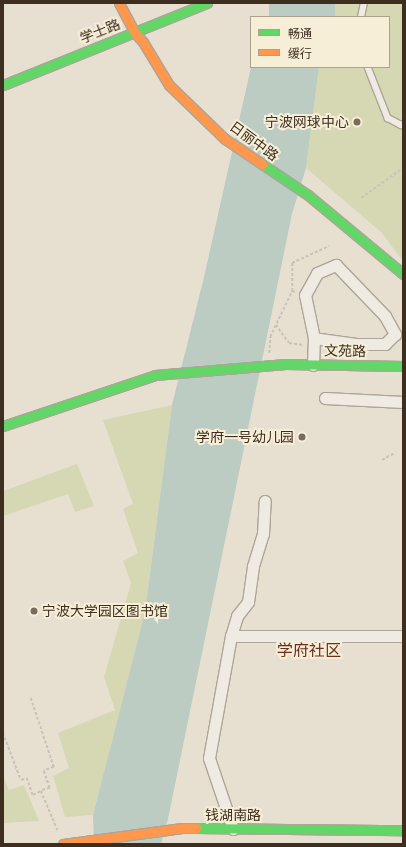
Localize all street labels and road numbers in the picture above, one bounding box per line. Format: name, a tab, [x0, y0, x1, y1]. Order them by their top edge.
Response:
street label: 学士路	[77, 15, 123, 47]
street label: 日丽中路	[226, 118, 282, 164]
street label: 文苑路	[324, 342, 366, 360]
street label: 钱湖南路	[205, 807, 261, 823]

